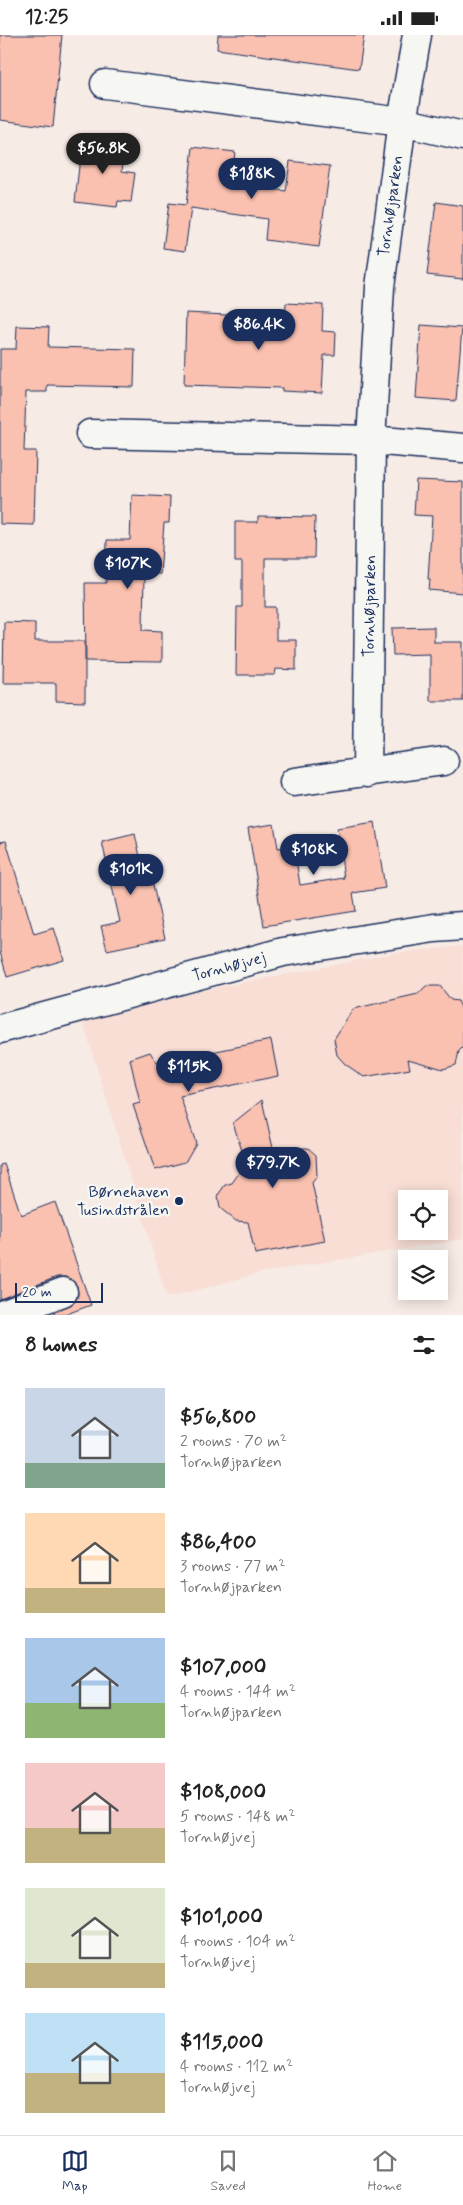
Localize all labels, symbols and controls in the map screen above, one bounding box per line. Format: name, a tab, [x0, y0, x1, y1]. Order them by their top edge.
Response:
text: 12:25	[25, 5, 68, 30]
pin: $56.8K	[62, 133, 144, 175]
text: $56.8K	[77, 138, 129, 159]
street label: Tornhøjparken	[373, 154, 409, 258]
pin: $188K	[217, 157, 287, 200]
text: $188K	[229, 163, 275, 184]
pin: $86.4K	[218, 309, 300, 351]
text: $86.4K	[233, 314, 285, 335]
pin: $107K	[93, 547, 163, 590]
text: $107K	[105, 553, 151, 574]
street label: Tornhøjparken	[359, 555, 381, 657]
pin: $108K	[279, 833, 349, 876]
text: $108K	[291, 839, 337, 860]
pin: $101K	[96, 853, 166, 896]
text: $101K	[109, 859, 153, 880]
street label: Tornhøjvej	[190, 947, 268, 987]
pin: $115K	[154, 1051, 224, 1093]
text: $115K	[167, 1056, 211, 1077]
pin: $79.7K	[232, 1147, 314, 1189]
text: $79.7K	[247, 1152, 300, 1173]
place label: Børnehaven Tusindstrålen	[77, 1182, 169, 1221]
map controls	[398, 1190, 448, 1300]
button: locate	[398, 1190, 448, 1240]
marker: Børnehaven Tusindstrålen	[173, 1195, 185, 1207]
button: layers	[398, 1250, 448, 1300]
scale bar	[15, 1280, 102, 1303]
text: 20 m	[22, 1283, 52, 1301]
text: 8 homes	[25, 1331, 97, 1359]
icon: filters	[410, 1331, 438, 1359]
text: $56,800	[180, 1403, 256, 1431]
icon: home	[65, 1408, 125, 1468]
text: 2 rooms · 70 m²	[180, 1431, 287, 1452]
text: Tornhøjparken	[180, 1452, 282, 1473]
text: $86,400	[180, 1528, 256, 1556]
icon: home	[65, 1533, 125, 1593]
text: 3 rooms · 77 m²	[180, 1556, 285, 1577]
text: Tornhøjparken	[180, 1577, 282, 1598]
text: $107,000	[180, 1653, 266, 1681]
icon: home	[65, 1658, 125, 1718]
text: 4 rooms · 144 m²	[180, 1681, 296, 1702]
text: Tornhøjparken	[180, 1702, 282, 1723]
text: $108,000	[180, 1778, 266, 1806]
icon: home	[65, 1783, 125, 1843]
text: 5 rooms · 148 m²	[180, 1806, 295, 1827]
text: Tornhøjvej	[180, 1827, 255, 1848]
text: $101,000	[180, 1903, 263, 1931]
icon: home	[65, 1908, 125, 1968]
text: 4 rooms · 104 m²	[180, 1931, 295, 1952]
text: Tornhøjvej	[180, 1952, 255, 1973]
text: $115,000	[180, 2028, 263, 2056]
icon: home	[65, 2033, 125, 2093]
text: 4 rooms · 112 m²	[180, 2056, 293, 2077]
text: Tornhøjvej	[180, 2077, 255, 2098]
tab: Map	[61, 2147, 89, 2195]
tab: Saved	[210, 2147, 246, 2195]
tab: Home	[367, 2147, 402, 2195]

